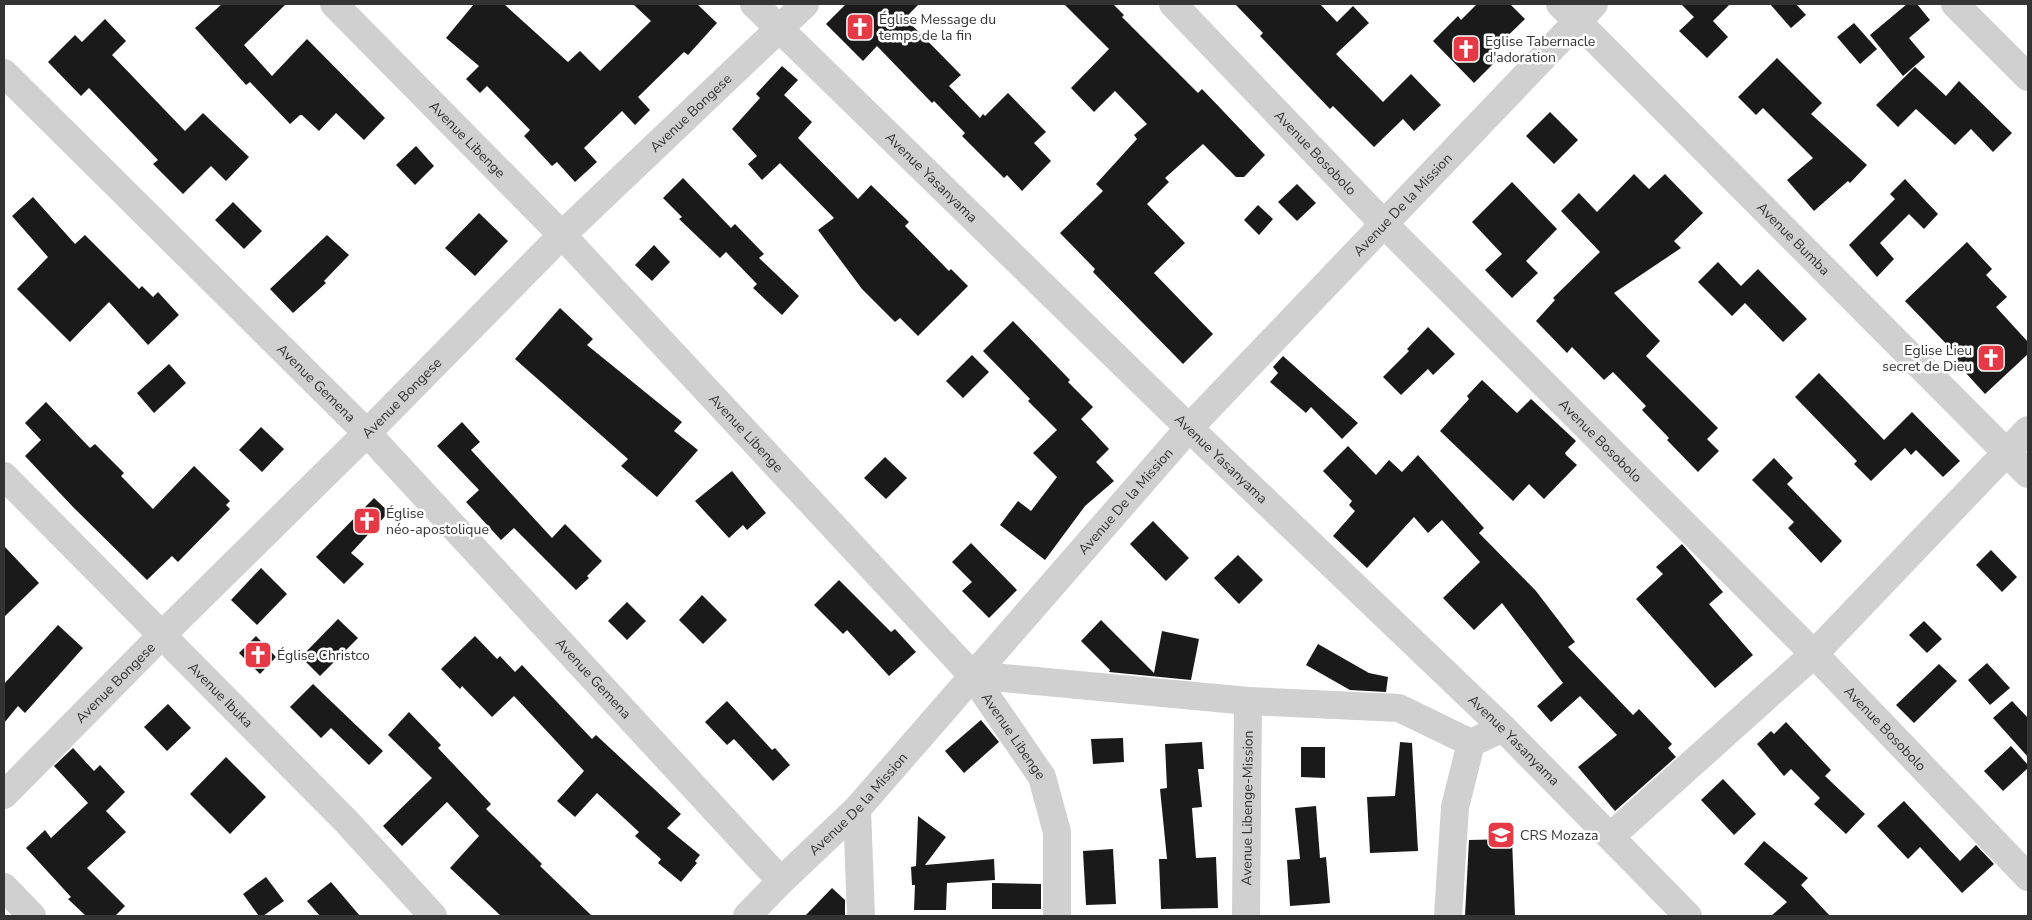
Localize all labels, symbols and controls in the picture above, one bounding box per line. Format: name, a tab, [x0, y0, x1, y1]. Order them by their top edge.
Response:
place label: Église Message du temps de la fin	[879, 10, 996, 45]
church icon: Église Message du temps de la fin	[845, 12, 875, 42]
place label: Eglise Tabernacle d'adoration	[1485, 32, 1595, 67]
church icon: Eglise Tabernacle d'adoration	[1451, 34, 1481, 64]
street label: Avenue Bongese	[646, 69, 736, 156]
street label: Avenue Libenge	[425, 96, 510, 182]
street label: Avenue Bosobolo	[1270, 106, 1361, 199]
street label: Avenue Yasanyama	[881, 128, 982, 226]
street label: Avenue De la Mission	[1349, 149, 1456, 260]
street label: Avenue Bumba	[1753, 198, 1834, 279]
street label: Avenue Gemena	[273, 340, 360, 426]
place label: Eglise Lieu secret de Dieu	[1882, 341, 1972, 376]
church icon: Eglise Lieu secret de Dieu	[1976, 343, 2006, 373]
street label: Avenue Bongese	[358, 353, 446, 442]
street label: Avenue Libenge	[705, 389, 788, 476]
street label: Avenue Bosobolo	[1555, 395, 1647, 487]
street label: Avenue Yasanyama	[1171, 410, 1272, 508]
street label: Avenue De la Mission	[1074, 444, 1177, 558]
place label: Église néo-apostolique	[386, 504, 489, 539]
church icon: Église néo-apostolique	[352, 506, 382, 536]
street label: Avenue Gemena	[551, 634, 636, 723]
street label: Avenue Bongese	[71, 638, 159, 727]
church icon: Église Christco	[243, 640, 273, 670]
place label: Église Christco	[277, 646, 370, 665]
street label: Avenue Ibuka	[184, 658, 258, 732]
street label: Avenue Bosobolo	[1840, 682, 1931, 775]
street label: Avenue Libenge	[977, 689, 1050, 783]
street label: Avenue Yasanyama	[1464, 690, 1564, 790]
street label: Avenue Libenge-Mission	[1237, 730, 1257, 886]
street label: Avenue De la Mission	[805, 748, 912, 859]
school or university icon: CRS Mozaza	[1486, 820, 1516, 850]
place label: CRS Mozaza	[1520, 826, 1598, 845]

